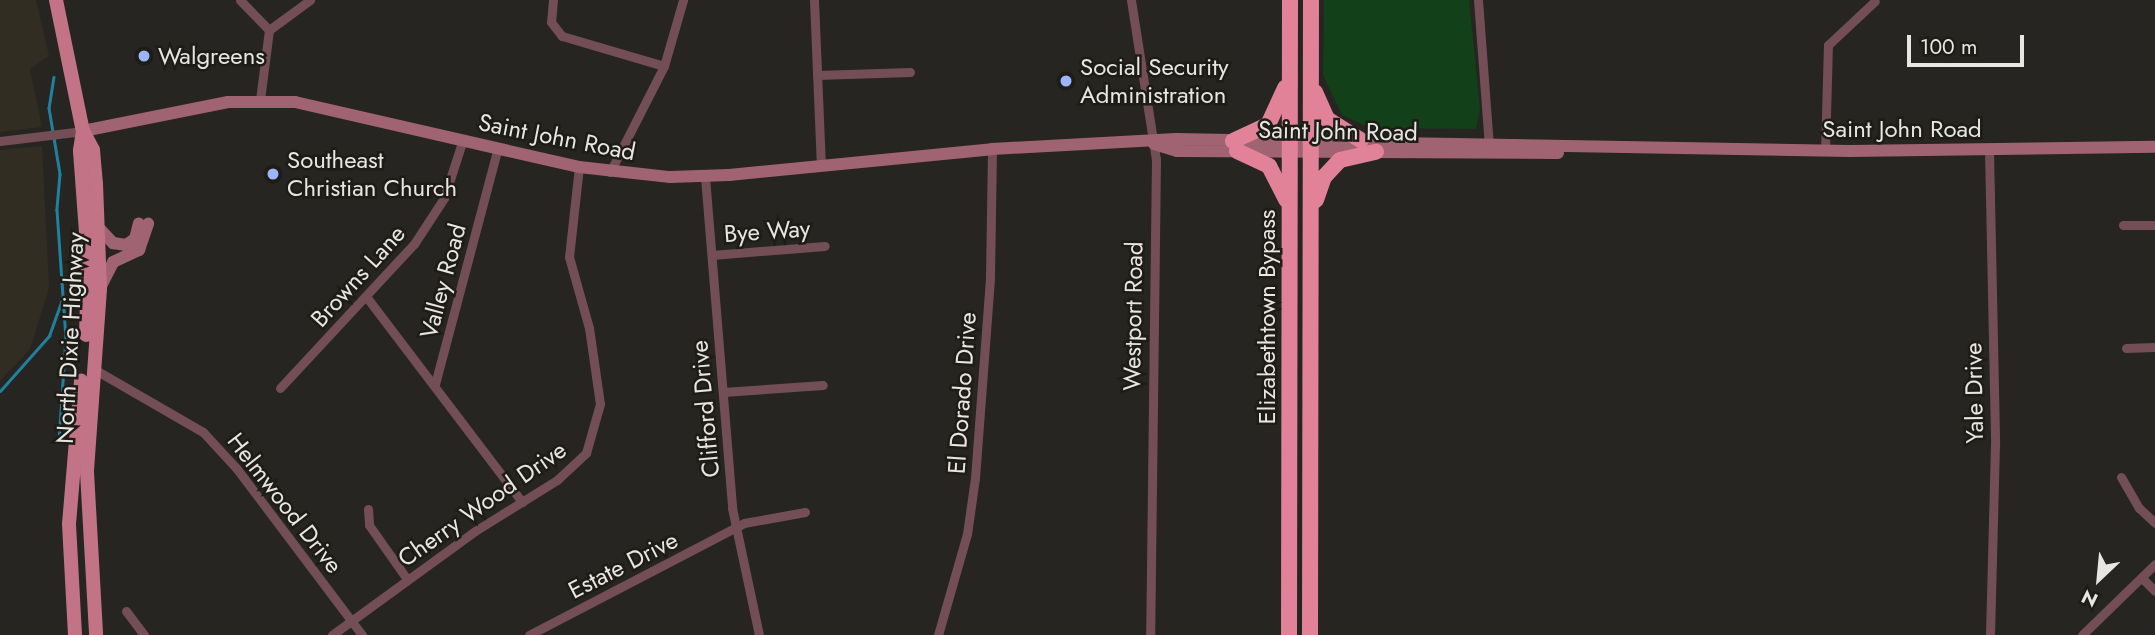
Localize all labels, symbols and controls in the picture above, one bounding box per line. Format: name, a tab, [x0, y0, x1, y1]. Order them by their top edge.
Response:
scale bar	[1910, 21, 2027, 65]
text: 100 m	[1920, 32, 1977, 62]
place label: Walgreens	[158, 42, 265, 70]
marker: Walgreens	[136, 48, 152, 64]
place label: Social Security Administration	[1080, 53, 1229, 109]
marker: Social Security Administration	[1058, 73, 1074, 89]
street label: Saint John Road	[476, 108, 638, 166]
street label: Saint John Road	[1258, 115, 1418, 147]
street label: Saint John Road	[1822, 115, 1982, 143]
place label: Southeast Christian Church	[287, 146, 457, 202]
marker: Southeast Christian Church	[265, 166, 281, 182]
street label: Elizabethtown Bypass	[1253, 209, 1281, 425]
street label: Bye Way	[723, 214, 811, 248]
street label: Browns Lane	[305, 219, 411, 333]
street label: Valley Road	[414, 220, 472, 342]
street label: North Dixie Highway	[50, 231, 90, 445]
street label: Westport Road	[1117, 241, 1149, 391]
street label: El Dorado Drive	[942, 311, 982, 475]
street label: Clifford Drive	[685, 339, 725, 479]
street label: Yale Drive	[1959, 342, 1989, 444]
street label: Helmwood Drive	[221, 427, 349, 579]
street label: Cherry Wood Drive	[392, 435, 572, 573]
street label: Estate Drive	[564, 525, 682, 605]
north arrow	[2064, 544, 2134, 614]
text: N	[2077, 583, 2102, 614]

